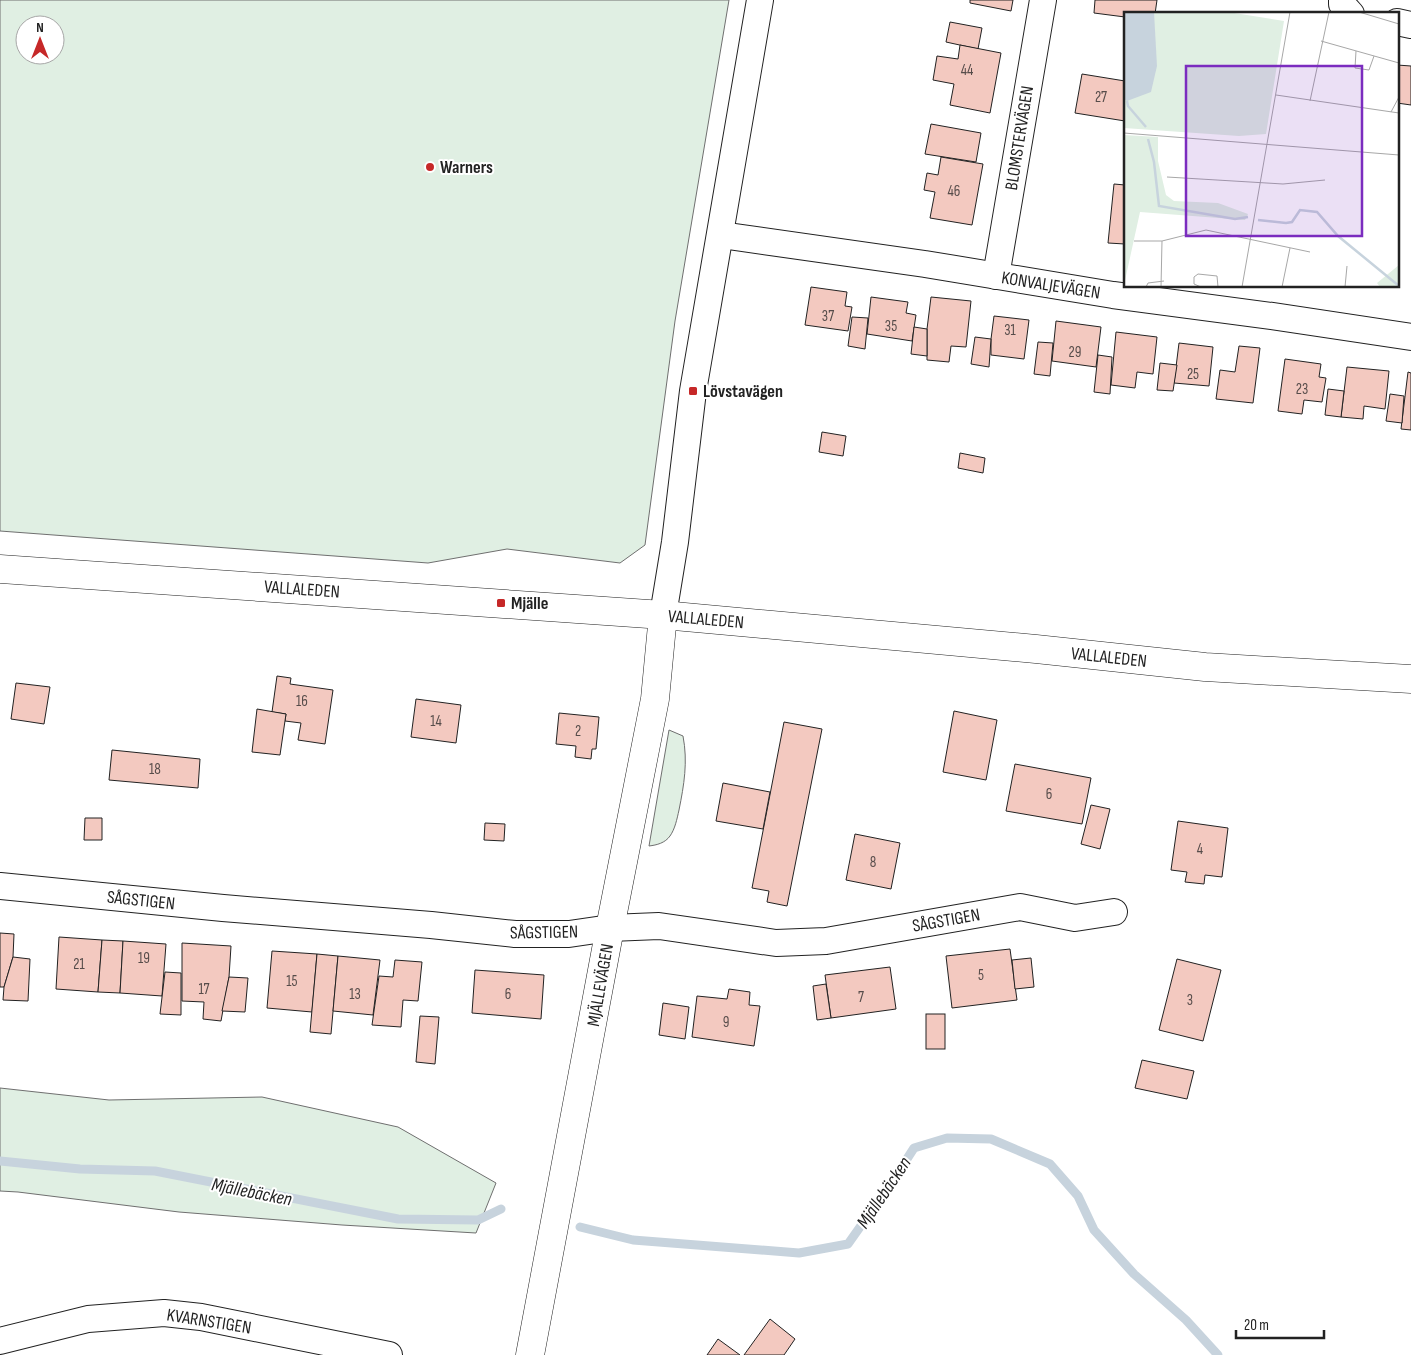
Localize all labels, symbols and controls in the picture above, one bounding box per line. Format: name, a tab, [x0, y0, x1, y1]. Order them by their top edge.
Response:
inset map	[1124, 12, 1398, 288]
north arrow	[15, 15, 65, 65]
text: N	[36, 19, 44, 36]
house number: 44	[961, 61, 973, 80]
street label: BLOMSTERVÄGEN	[1001, 84, 1038, 192]
house number: 27	[1095, 88, 1107, 107]
place label: Warners	[440, 157, 493, 178]
marker: Warners	[424, 161, 436, 173]
house number: 46	[948, 182, 960, 201]
street label: KONVALJEVÄGEN	[1000, 267, 1102, 304]
house number: 37	[822, 307, 834, 326]
house number: 35	[885, 317, 897, 336]
house number: 31	[1004, 321, 1017, 340]
house number: 29	[1069, 343, 1081, 362]
house number: 25	[1187, 365, 1199, 384]
house number: 23	[1296, 380, 1308, 399]
place label: Lövstavägen	[703, 381, 783, 402]
marker: Lövstavägen	[687, 385, 699, 397]
street label: VALLALEDEN	[263, 576, 341, 603]
place label: Mjälle	[511, 593, 548, 614]
marker: Mjälle	[495, 597, 507, 609]
street label: VALLALEDEN	[667, 606, 745, 633]
street label: VALLALEDEN	[1070, 643, 1148, 672]
house number: 16	[296, 692, 308, 711]
house number: 14	[430, 712, 442, 731]
house number: 2	[575, 722, 581, 741]
house number: 18	[149, 760, 161, 779]
house number: 6	[1046, 785, 1052, 804]
house number: 4	[1197, 840, 1203, 859]
house number: 8	[870, 853, 876, 872]
street label: SÅGSTIGEN	[106, 886, 176, 915]
street label: SÅGSTIGEN	[911, 904, 982, 937]
street label: SÅGSTIGEN	[510, 921, 578, 944]
street label: MJÄLLEVÄGEN	[583, 942, 618, 1028]
house number: 19	[138, 949, 150, 968]
house number: 21	[73, 955, 85, 974]
house number: 5	[978, 966, 984, 985]
house number: 15	[286, 972, 298, 991]
house number: 17	[198, 980, 210, 999]
house number: 13	[349, 985, 361, 1004]
house number: 6	[505, 985, 511, 1004]
house number: 7	[858, 988, 864, 1007]
house number: 3	[1187, 991, 1193, 1010]
house number: 9	[723, 1013, 729, 1032]
water label: Mjällebäcken	[852, 1153, 917, 1233]
water label: Mjällebäcken	[210, 1173, 294, 1212]
street label: KVARNSTIGEN	[165, 1304, 253, 1339]
scale bar	[1236, 1308, 1324, 1340]
text: 20 m	[1244, 1316, 1269, 1335]

